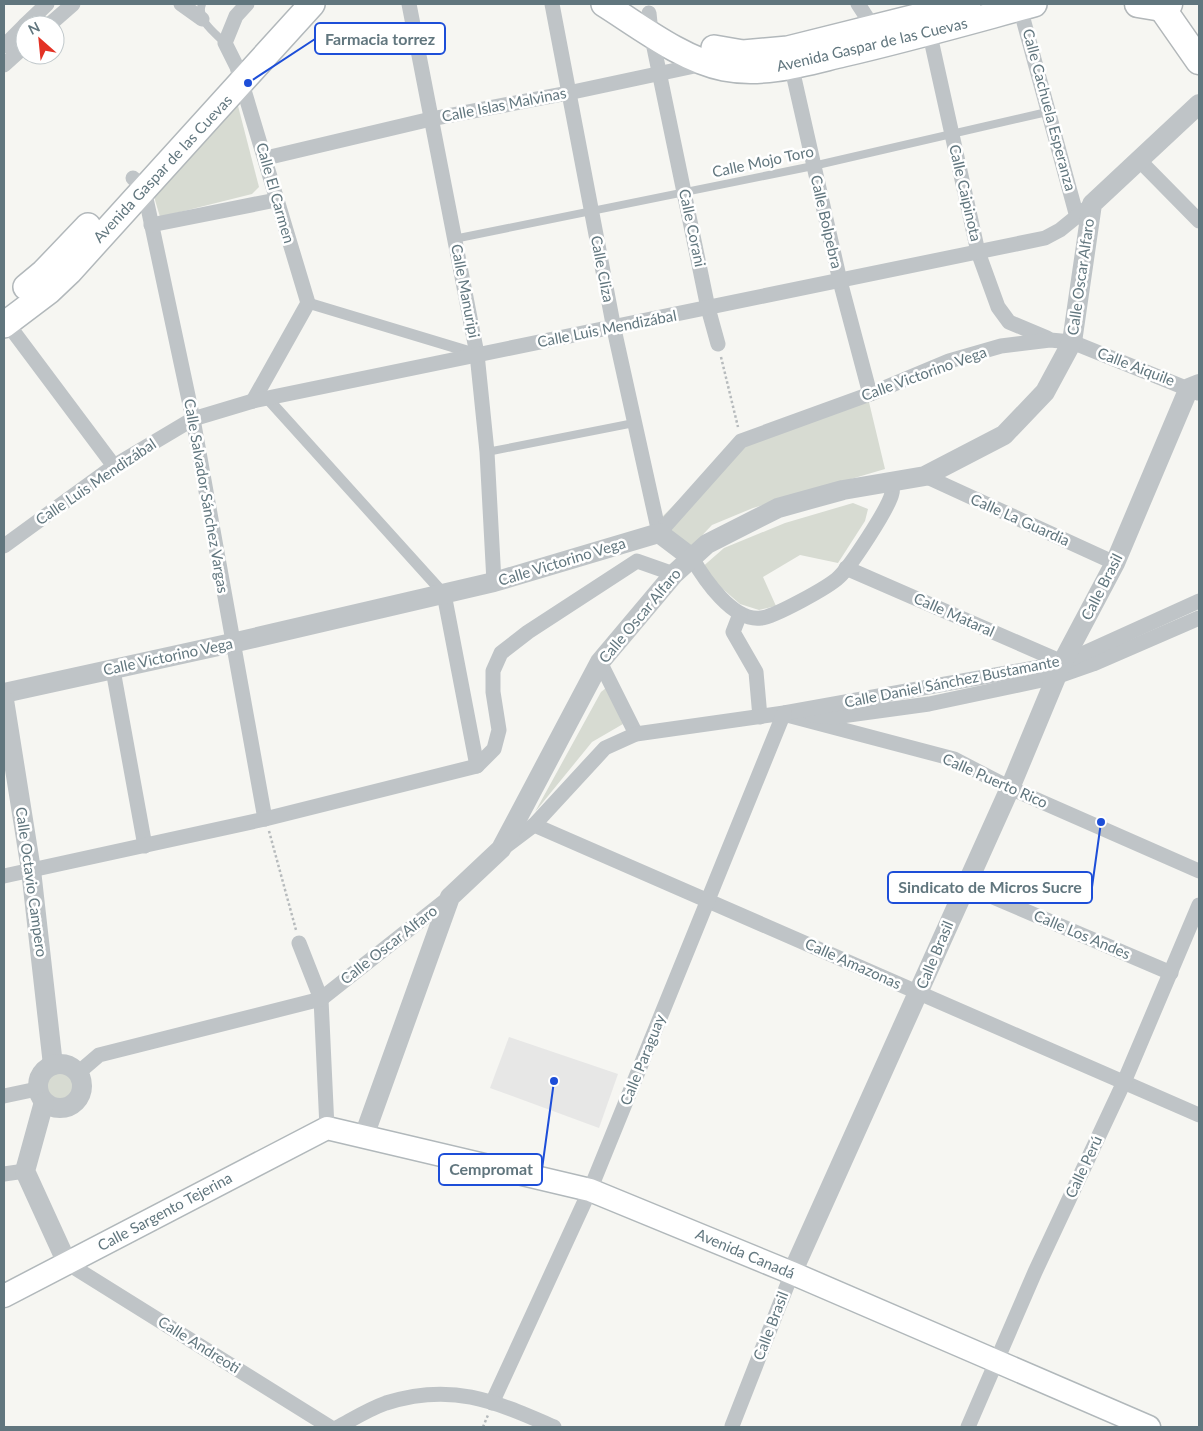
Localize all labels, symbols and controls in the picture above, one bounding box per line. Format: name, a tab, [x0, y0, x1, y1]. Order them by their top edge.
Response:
street label: Avenida Gaspar de las Cuevas	[775, 13, 969, 75]
north arrow	[15, 15, 65, 65]
text: N	[25, 18, 43, 38]
callout: Farmacia torrez	[315, 23, 445, 54]
street label: Calle Cachuela Esperanza	[1020, 27, 1080, 193]
text: Farmacia torrez	[325, 29, 435, 48]
street label: Calle Islas Malvinas	[440, 83, 568, 125]
street label: Avenida Gaspar de las Cuevas	[89, 91, 235, 246]
street label: Calle El Carmen	[253, 140, 299, 245]
street label: Calle Mojo Toro	[710, 141, 815, 181]
street label: Calle Caipinota	[946, 143, 986, 243]
street label: Calle Bolpebra	[807, 173, 846, 270]
street label: Calle Corani	[676, 187, 710, 269]
street label: Calle Oscar Alfaro	[1063, 217, 1097, 336]
street label: Calle Cliza	[588, 234, 618, 304]
street label: Calle Manuripi	[448, 242, 484, 339]
street label: Calle Luis Mendizábal	[536, 306, 678, 350]
street label: Calle Victorino Vega	[859, 342, 989, 404]
street label: Calle Aiquile	[1095, 343, 1178, 389]
street label: Calle Salvador Sánchez Vargas	[181, 397, 233, 594]
street label: Calle Luis Mendizábal	[32, 434, 159, 528]
street label: Calle La Guardia	[968, 489, 1073, 549]
street label: Calle Victorino Vega	[496, 533, 627, 589]
street label: Calle Brasil	[1077, 550, 1126, 623]
street label: Calle Oscar Alfaro	[594, 564, 684, 666]
street label: Calle Mataral	[911, 588, 998, 640]
street label: Calle Victorino Vega	[101, 633, 234, 679]
street label: Calle Daniel Sánchez Bustamante	[843, 651, 1061, 711]
street label: Calle Puerto Rico	[940, 749, 1051, 811]
street label: Calle Octavio Campero	[13, 806, 51, 958]
callout: Sindicato de Micros Sucre	[888, 872, 1092, 903]
text: Sindicato de Micros Sucre	[898, 877, 1082, 896]
street label: Calle Oscar Alfaro	[336, 901, 440, 988]
street label: Calle Los Andes	[1031, 906, 1133, 963]
street label: Calle Brasil	[912, 918, 956, 991]
street label: Calle Amazonas	[803, 934, 904, 992]
street label: Calle Paraguay	[616, 1011, 669, 1108]
street label: Calle Perú	[1061, 1133, 1105, 1201]
callout: Cempromat	[439, 1154, 542, 1185]
text: Cempromat	[449, 1159, 533, 1178]
street label: Calle Sargento Tejerina	[94, 1168, 235, 1254]
street label: Avenida Canadá	[693, 1224, 798, 1282]
street label: Calle Brasil	[749, 1289, 791, 1363]
street label: Calle Andreoti	[155, 1312, 244, 1377]

